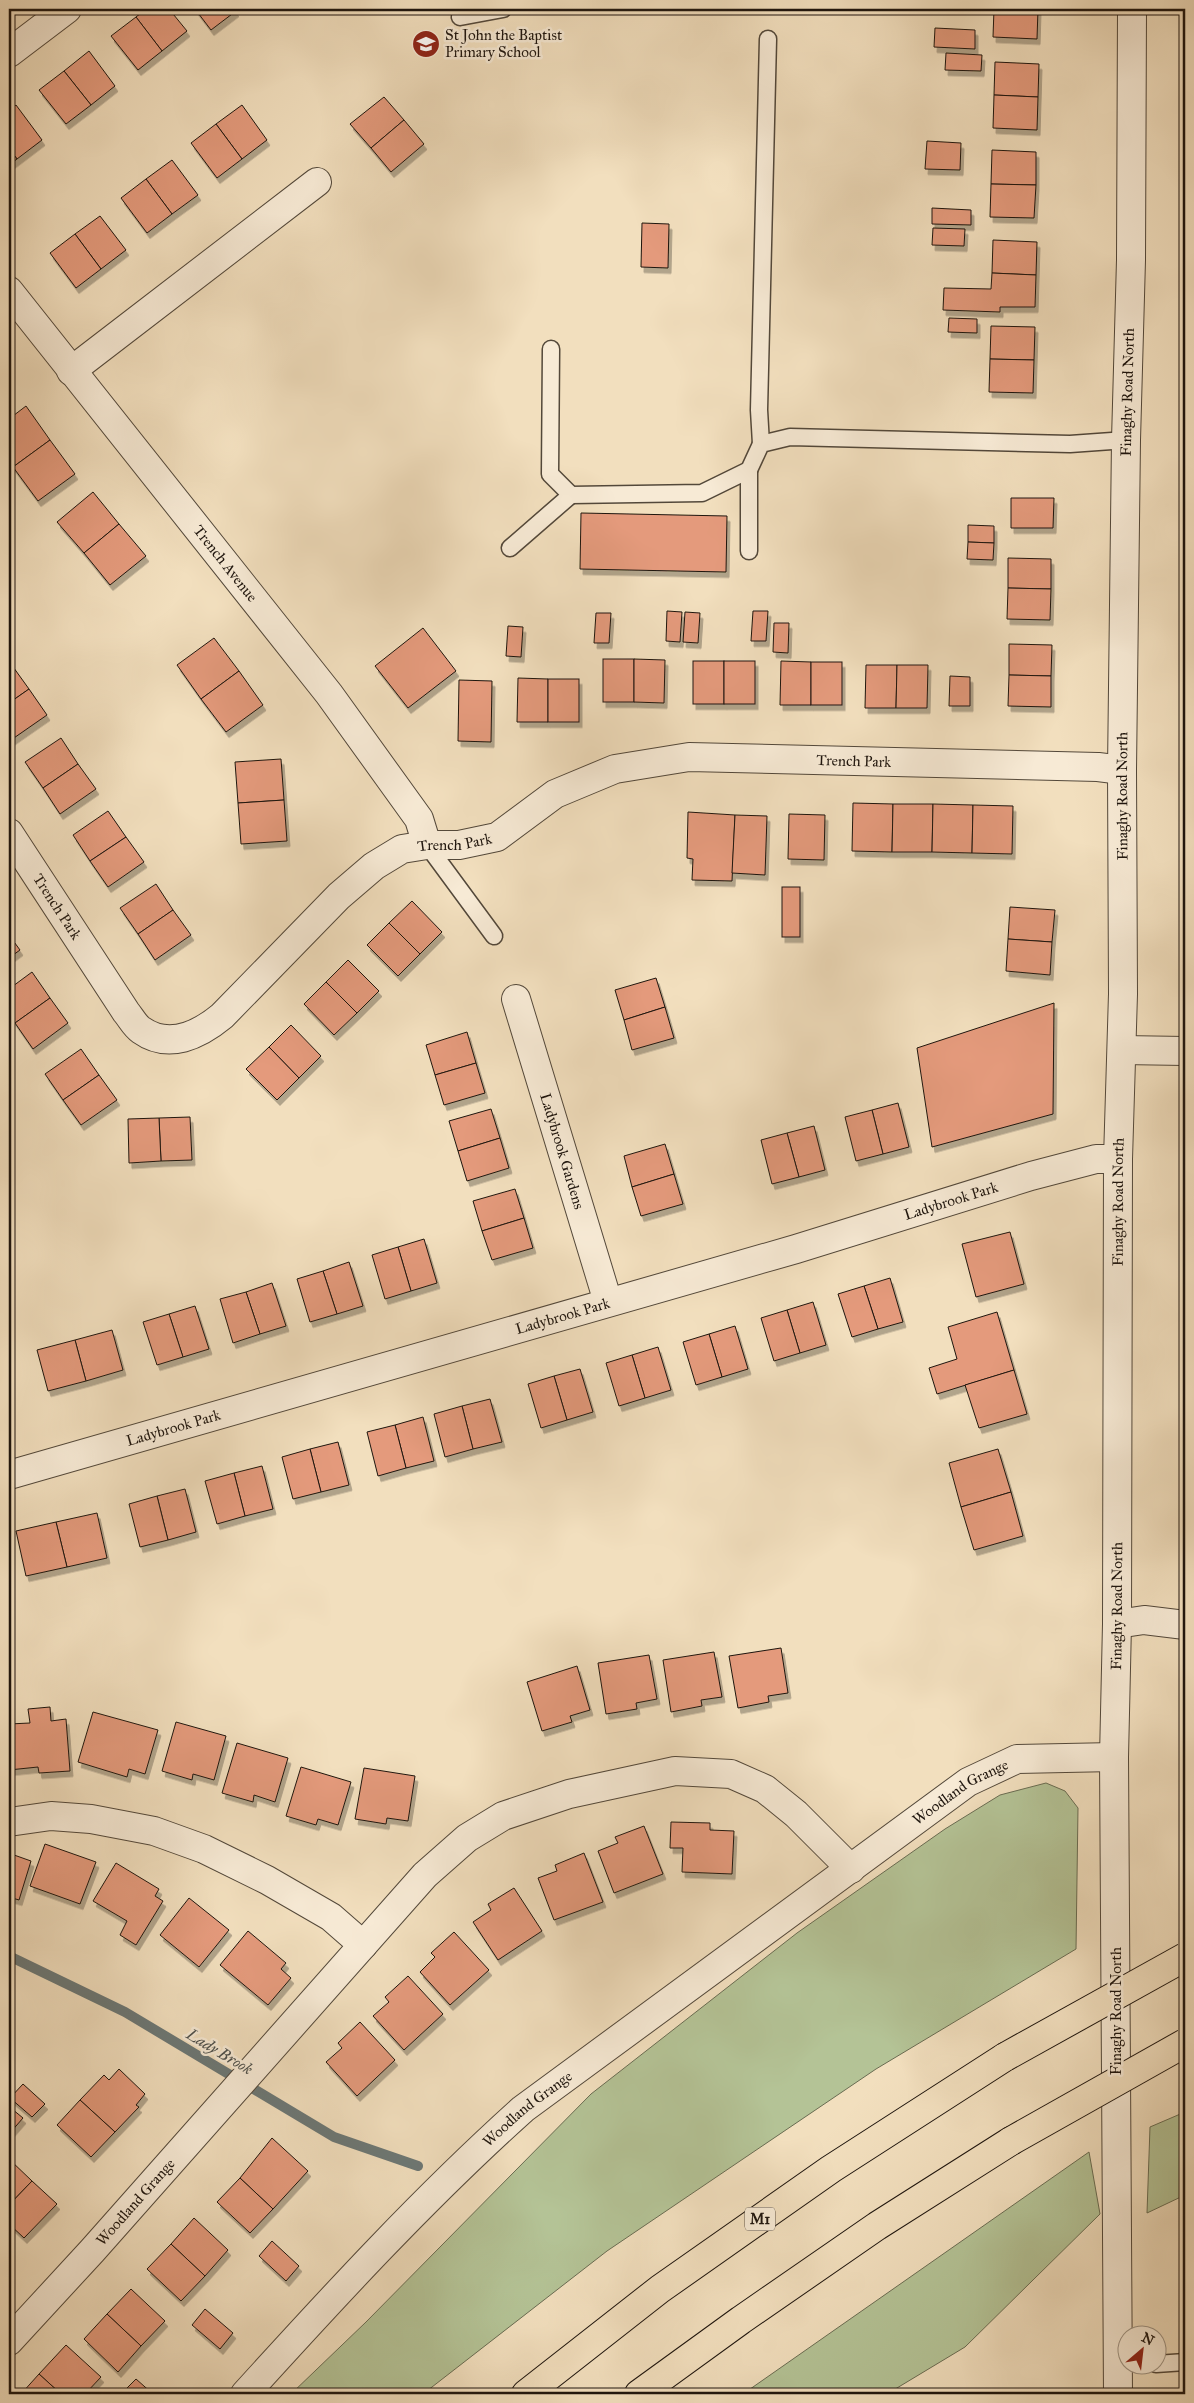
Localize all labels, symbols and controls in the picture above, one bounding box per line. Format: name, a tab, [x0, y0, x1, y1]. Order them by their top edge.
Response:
place label: St John the Baptist Primary School	[445, 26, 563, 61]
school or university icon: St John the Baptist Primary School	[411, 29, 441, 59]
street label: Finaghy Road North	[1117, 327, 1138, 456]
street label: Trench Avenue	[190, 522, 261, 605]
street label: Finaghy Road North	[1113, 731, 1131, 860]
street label: Trench Park	[816, 751, 891, 771]
street label: Trench Park	[416, 829, 493, 855]
street label: Trench Park	[29, 870, 85, 943]
street label: Ladybrook Gardens	[536, 1091, 588, 1211]
street label: Finaghy Road North	[1109, 1137, 1128, 1266]
street label: Ladybrook Park	[902, 1178, 1000, 1224]
street label: Ladybrook Park	[513, 1294, 612, 1338]
street label: Ladybrook Park	[124, 1406, 223, 1450]
street label: Finaghy Road North	[1107, 1541, 1126, 1670]
street label: Woodland Grange	[909, 1755, 1011, 1829]
street label: Finaghy Road North	[1107, 1946, 1125, 2075]
water label: Lady Brook	[182, 2024, 256, 2079]
street label: Woodland Grange	[479, 2067, 576, 2150]
street label: Woodland Grange	[92, 2155, 179, 2249]
road number: M1	[745, 2208, 775, 2230]
north arrow	[1116, 2326, 1166, 2376]
text: N	[1139, 2329, 1157, 2349]

